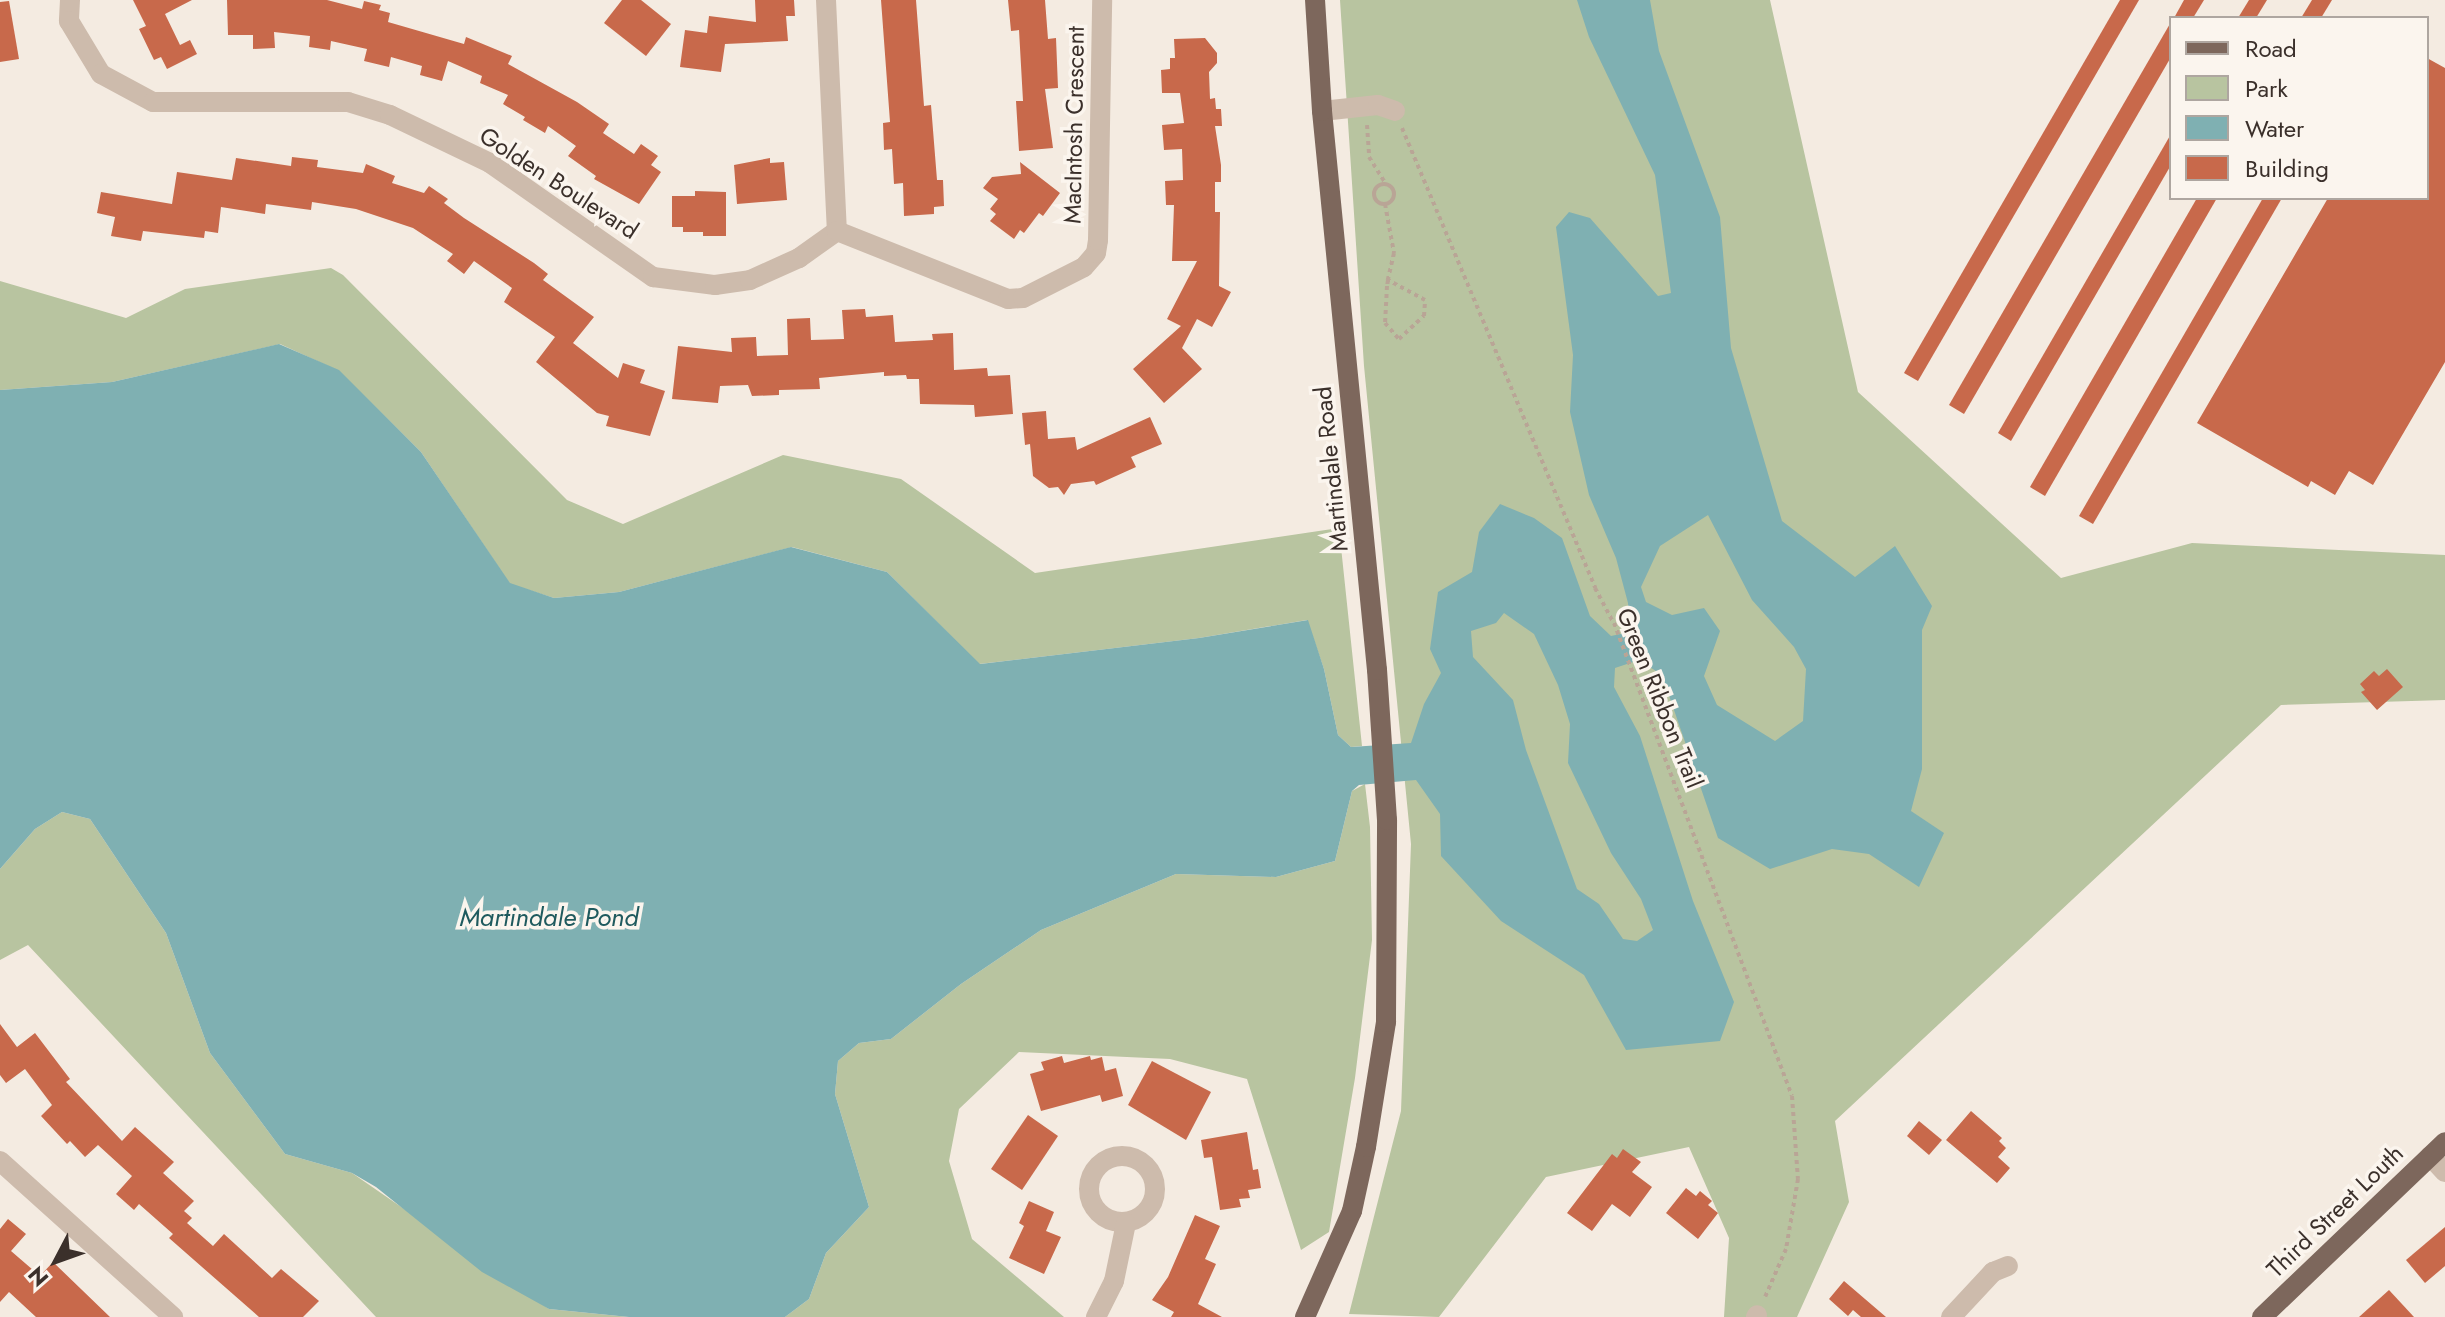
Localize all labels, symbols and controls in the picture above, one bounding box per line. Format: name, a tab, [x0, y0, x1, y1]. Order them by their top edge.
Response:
legend	[2169, 16, 2429, 200]
street label: MacIntosh Crescent	[1058, 26, 1090, 224]
text: Road	[2245, 31, 2297, 66]
text: Park	[2245, 71, 2288, 106]
text: Water	[2245, 111, 2304, 146]
street label: Golden Boulevard	[474, 121, 644, 245]
text: Building	[2245, 151, 2329, 186]
street label: Martindale Road	[1308, 385, 1354, 553]
street label: Green Ribbon Trail	[1611, 604, 1709, 792]
water label: Martindale Pond	[459, 902, 639, 934]
street label: Third Street Louth	[2261, 1139, 2409, 1283]
north arrow	[16, 1221, 96, 1301]
text: N	[20, 1260, 56, 1294]

